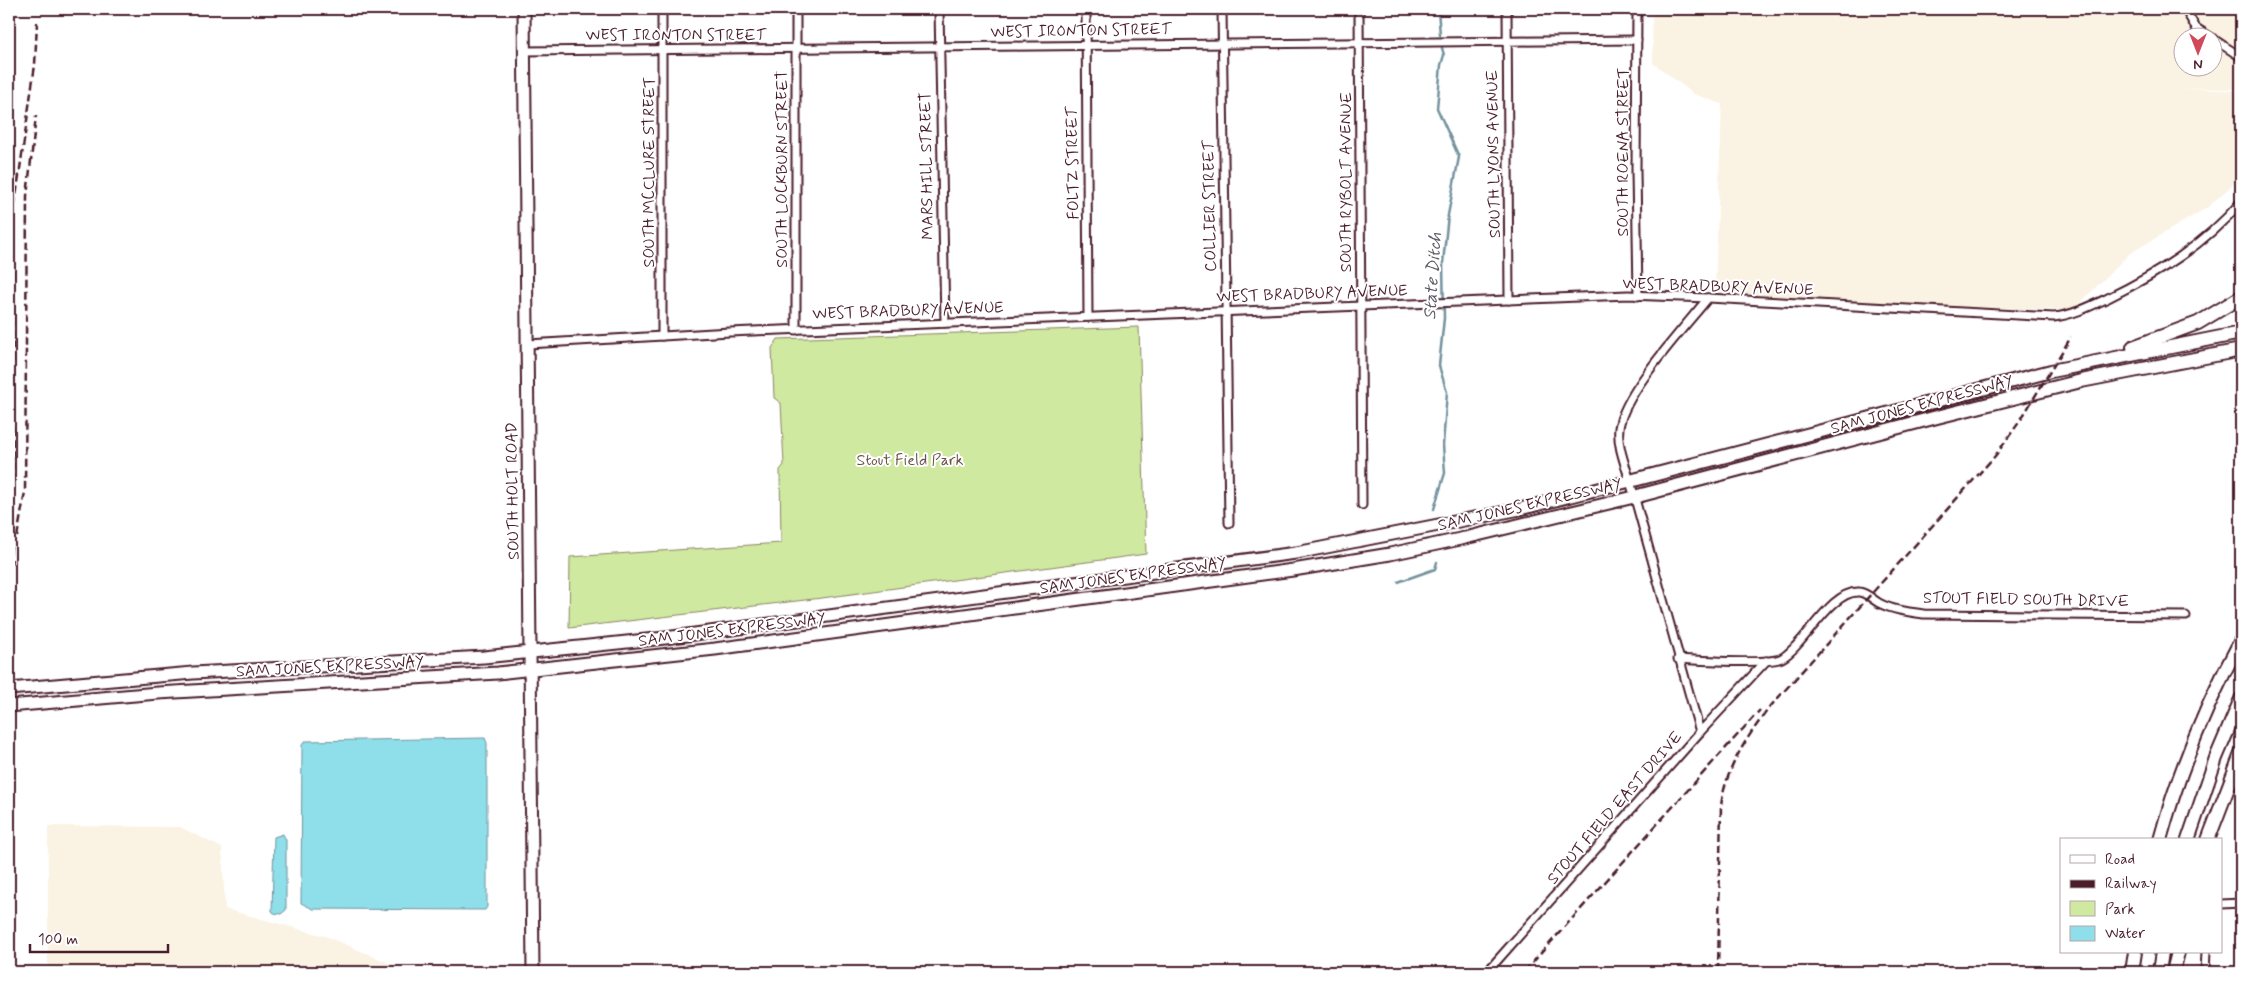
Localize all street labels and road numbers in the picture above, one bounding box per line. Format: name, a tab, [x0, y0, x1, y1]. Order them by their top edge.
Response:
street label: WEST IRONTON STREET	[990, 19, 1173, 43]
street label: WEST IRONTON STREET	[586, 25, 768, 46]
street label: SOUTH ROENA STREET	[1613, 67, 1634, 237]
street label: SOUTH LOCKBURN STREET	[772, 70, 793, 268]
street label: SOUTH LYONS AVENUE	[1482, 70, 1506, 238]
street label: SOUTH MCCLURE STREET	[639, 77, 660, 267]
street label: MARS HILL STREET	[915, 92, 939, 240]
street label: SOUTH RYBOLT AVENUE	[1336, 92, 1357, 272]
street label: FOLTZ STREET	[1061, 105, 1084, 220]
street label: COLLIER STREET	[1198, 139, 1222, 272]
street label: WEST BRADBURY AVENUE	[1622, 273, 1814, 301]
street label: WEST BRADBURY AVENUE	[1216, 280, 1408, 308]
street label: WEST BRADBURY AVENUE	[812, 297, 1004, 325]
street label: SAM JONES EXPRESSWAY	[1828, 370, 2016, 440]
street label: SOUTH HOLT ROAD	[501, 422, 525, 560]
street label: SAM JONES EXPRESSWAY	[1436, 474, 1624, 536]
street label: SAM JONES EXPRESSWAY	[1038, 552, 1228, 600]
street label: STOUT FIELD SOUTH DRIVE	[1923, 588, 2129, 612]
street label: SAM JONES EXPRESSWAY	[637, 608, 827, 652]
street label: SAM JONES EXPRESSWAY	[235, 652, 425, 682]
street label: STOUT FIELD EAST DRIVE	[1543, 727, 1687, 889]

